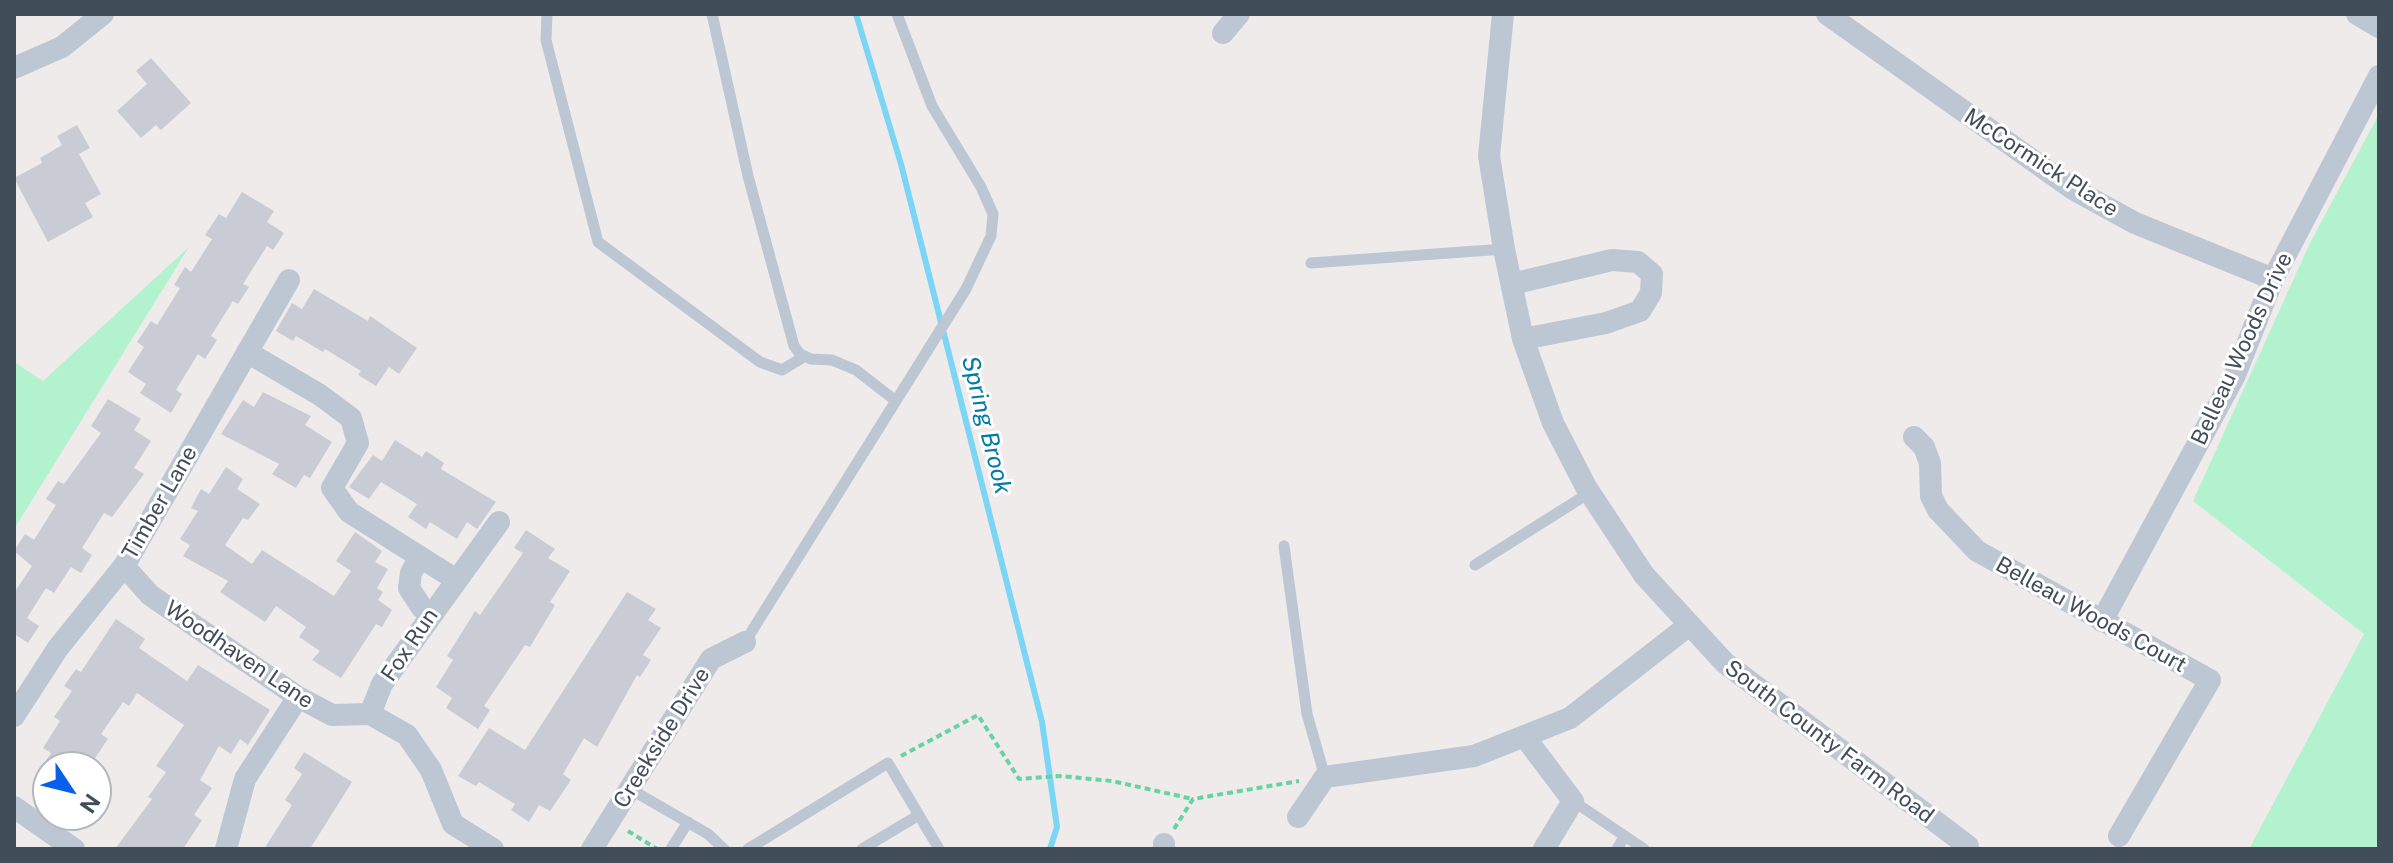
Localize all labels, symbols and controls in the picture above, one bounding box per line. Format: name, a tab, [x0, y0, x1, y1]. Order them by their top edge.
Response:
street label: McCormick Place	[1959, 103, 2123, 223]
street label: Belleau Woods Drive	[2186, 249, 2298, 449]
water label: Spring Brook	[955, 353, 1017, 497]
street label: Timber Lane	[117, 441, 203, 565]
street label: Belleau Woods Court	[1991, 552, 2191, 678]
street label: Woodhaven Lane	[160, 596, 318, 714]
street label: Fox Run	[376, 603, 444, 687]
street label: South County Farm Road	[1719, 655, 1939, 829]
street label: Creekside Drive	[608, 663, 716, 813]
north arrow	[32, 751, 112, 831]
text: N	[74, 789, 106, 818]

